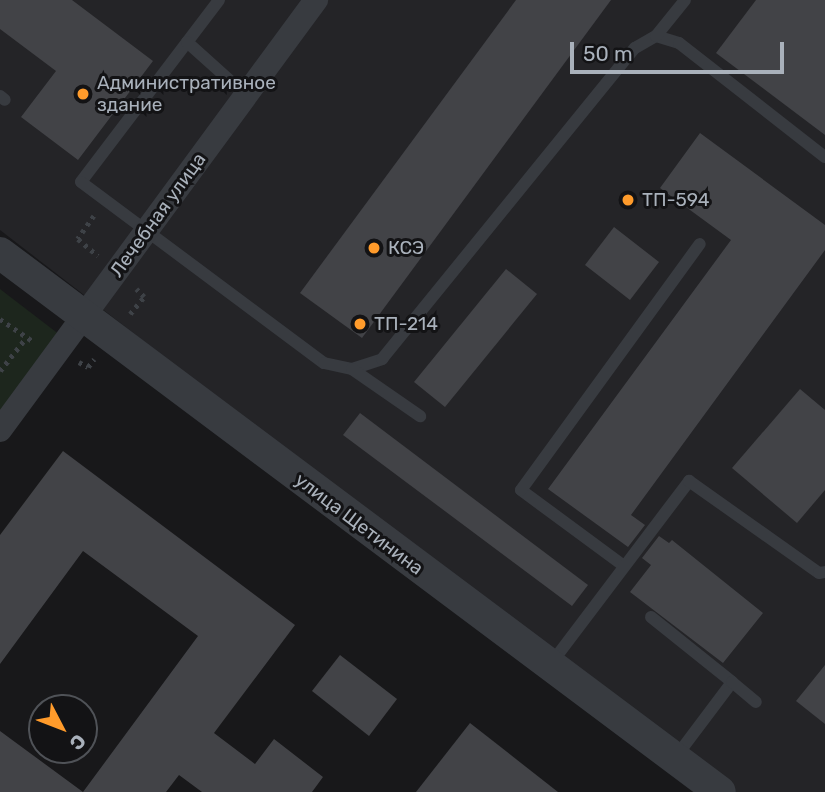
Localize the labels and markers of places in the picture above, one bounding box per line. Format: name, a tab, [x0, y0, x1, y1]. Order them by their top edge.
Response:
place label: Административное здание	[97, 72, 276, 116]
marker: Административное здание	[75, 86, 91, 102]
place label: ТП-594	[642, 189, 710, 211]
marker: ТП-594	[620, 192, 636, 208]
place label: КСЭ	[388, 237, 424, 259]
marker: КСЭ	[366, 240, 382, 256]
place label: ТП-214	[374, 313, 438, 335]
marker: ТП-214	[352, 316, 368, 332]

